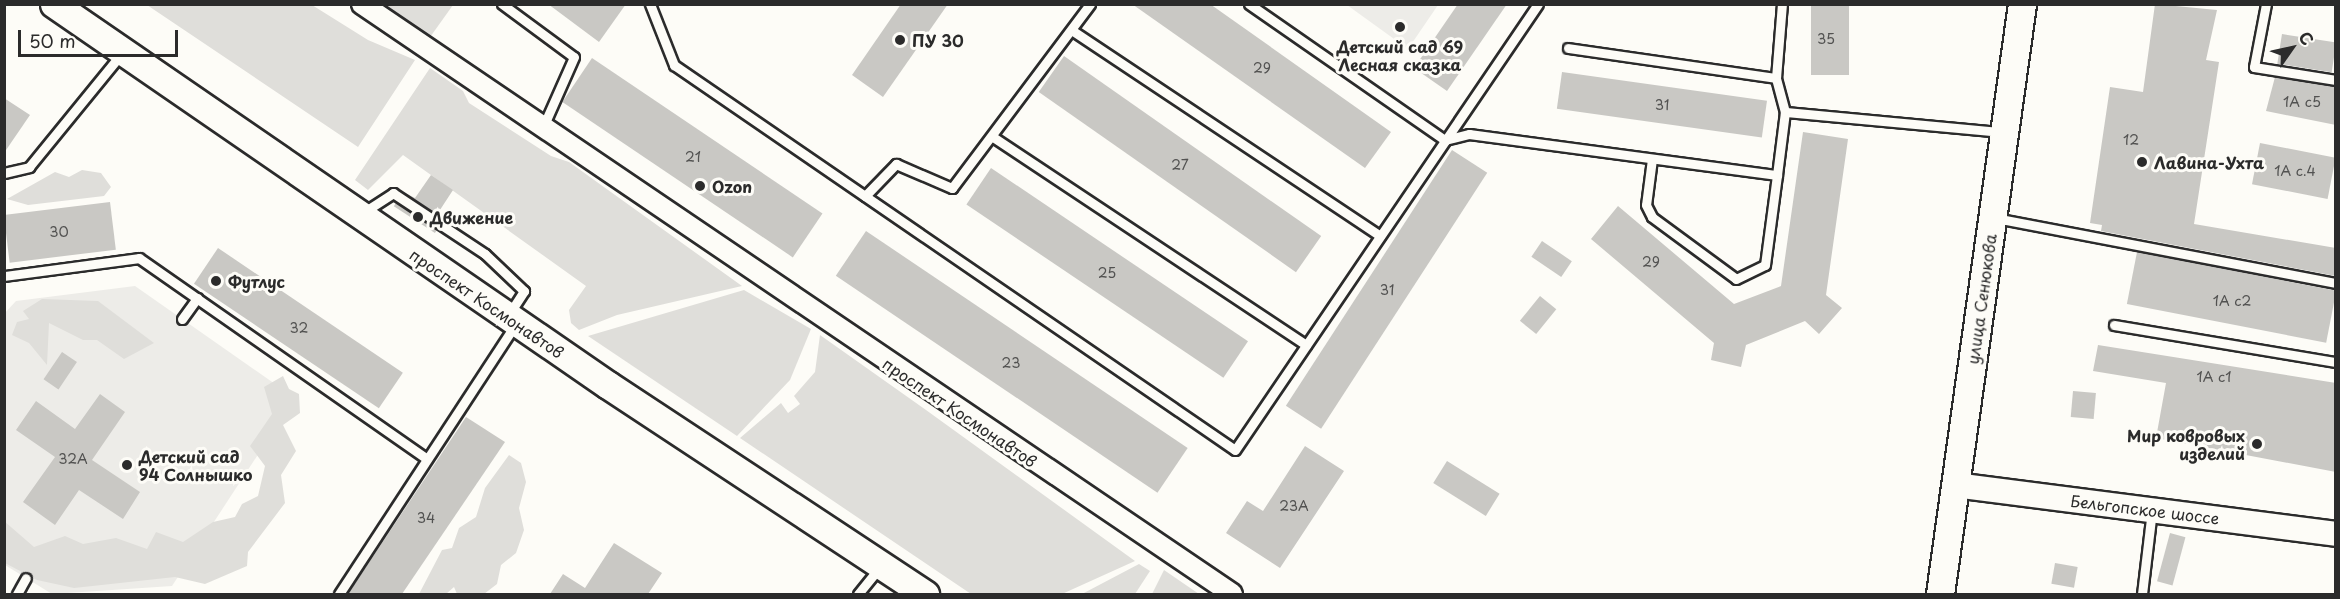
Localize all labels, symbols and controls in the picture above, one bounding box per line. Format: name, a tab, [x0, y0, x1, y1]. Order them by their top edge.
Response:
scale bar	[21, 18, 182, 56]
north arrow	[2262, 18, 2322, 78]
marker: Детский сад 69 Лесная сказка	[1393, 20, 1407, 34]
text: С	[2294, 26, 2320, 50]
text: 50 m	[29, 27, 76, 54]
place label: ПУ 30	[912, 30, 964, 50]
house number: 35	[1817, 31, 1835, 47]
marker: ПУ 30	[893, 33, 907, 47]
place label: Детский сад 69 Лесная сказка	[1337, 36, 1463, 74]
house number: 29	[1253, 60, 1271, 76]
house number: 1А с5	[2283, 94, 2321, 110]
house number: 31	[1655, 97, 1669, 113]
house number: 12	[2123, 132, 2139, 148]
house number: 21	[685, 149, 701, 165]
place label: Лавина-Ухта	[2154, 152, 2264, 172]
marker: Лавина-Ухта	[2135, 155, 2149, 169]
house number: 27	[1171, 157, 1189, 173]
house number: 1А с.4	[2274, 163, 2316, 179]
place label: Ozon	[712, 176, 752, 196]
marker: Ozon	[693, 179, 707, 193]
place label: Движение	[430, 207, 513, 227]
marker: Движение	[411, 210, 425, 224]
house number: 30	[49, 224, 69, 240]
street label: улица Сенюкова	[1962, 232, 2000, 366]
street label: проспект Космонавтов	[406, 244, 568, 362]
house number: 29	[1642, 254, 1660, 270]
house number: 25	[1098, 265, 1116, 281]
place label: Футлус	[228, 271, 285, 291]
marker: Футлус	[209, 274, 223, 288]
house number: 31	[1380, 282, 1394, 298]
house number: 1А с2	[2213, 293, 2251, 309]
house number: 32	[290, 320, 308, 336]
street label: проспект Космонавтов	[879, 353, 1041, 471]
house number: 23	[1002, 355, 1020, 371]
house number: 1А с1	[2196, 369, 2232, 385]
place label: Мир ковровых изделий	[2126, 425, 2245, 463]
marker: Мир ковровых изделий	[2250, 437, 2264, 451]
place label: Детский сад 94 Солнышко	[139, 446, 253, 484]
house number: 32А	[58, 451, 88, 467]
marker: Детский сад 94 Солнышко	[120, 458, 134, 472]
street label: Бельгопское шоссе	[2070, 490, 2220, 528]
house number: 23А	[1279, 498, 1309, 514]
house number: 34	[417, 510, 435, 526]

